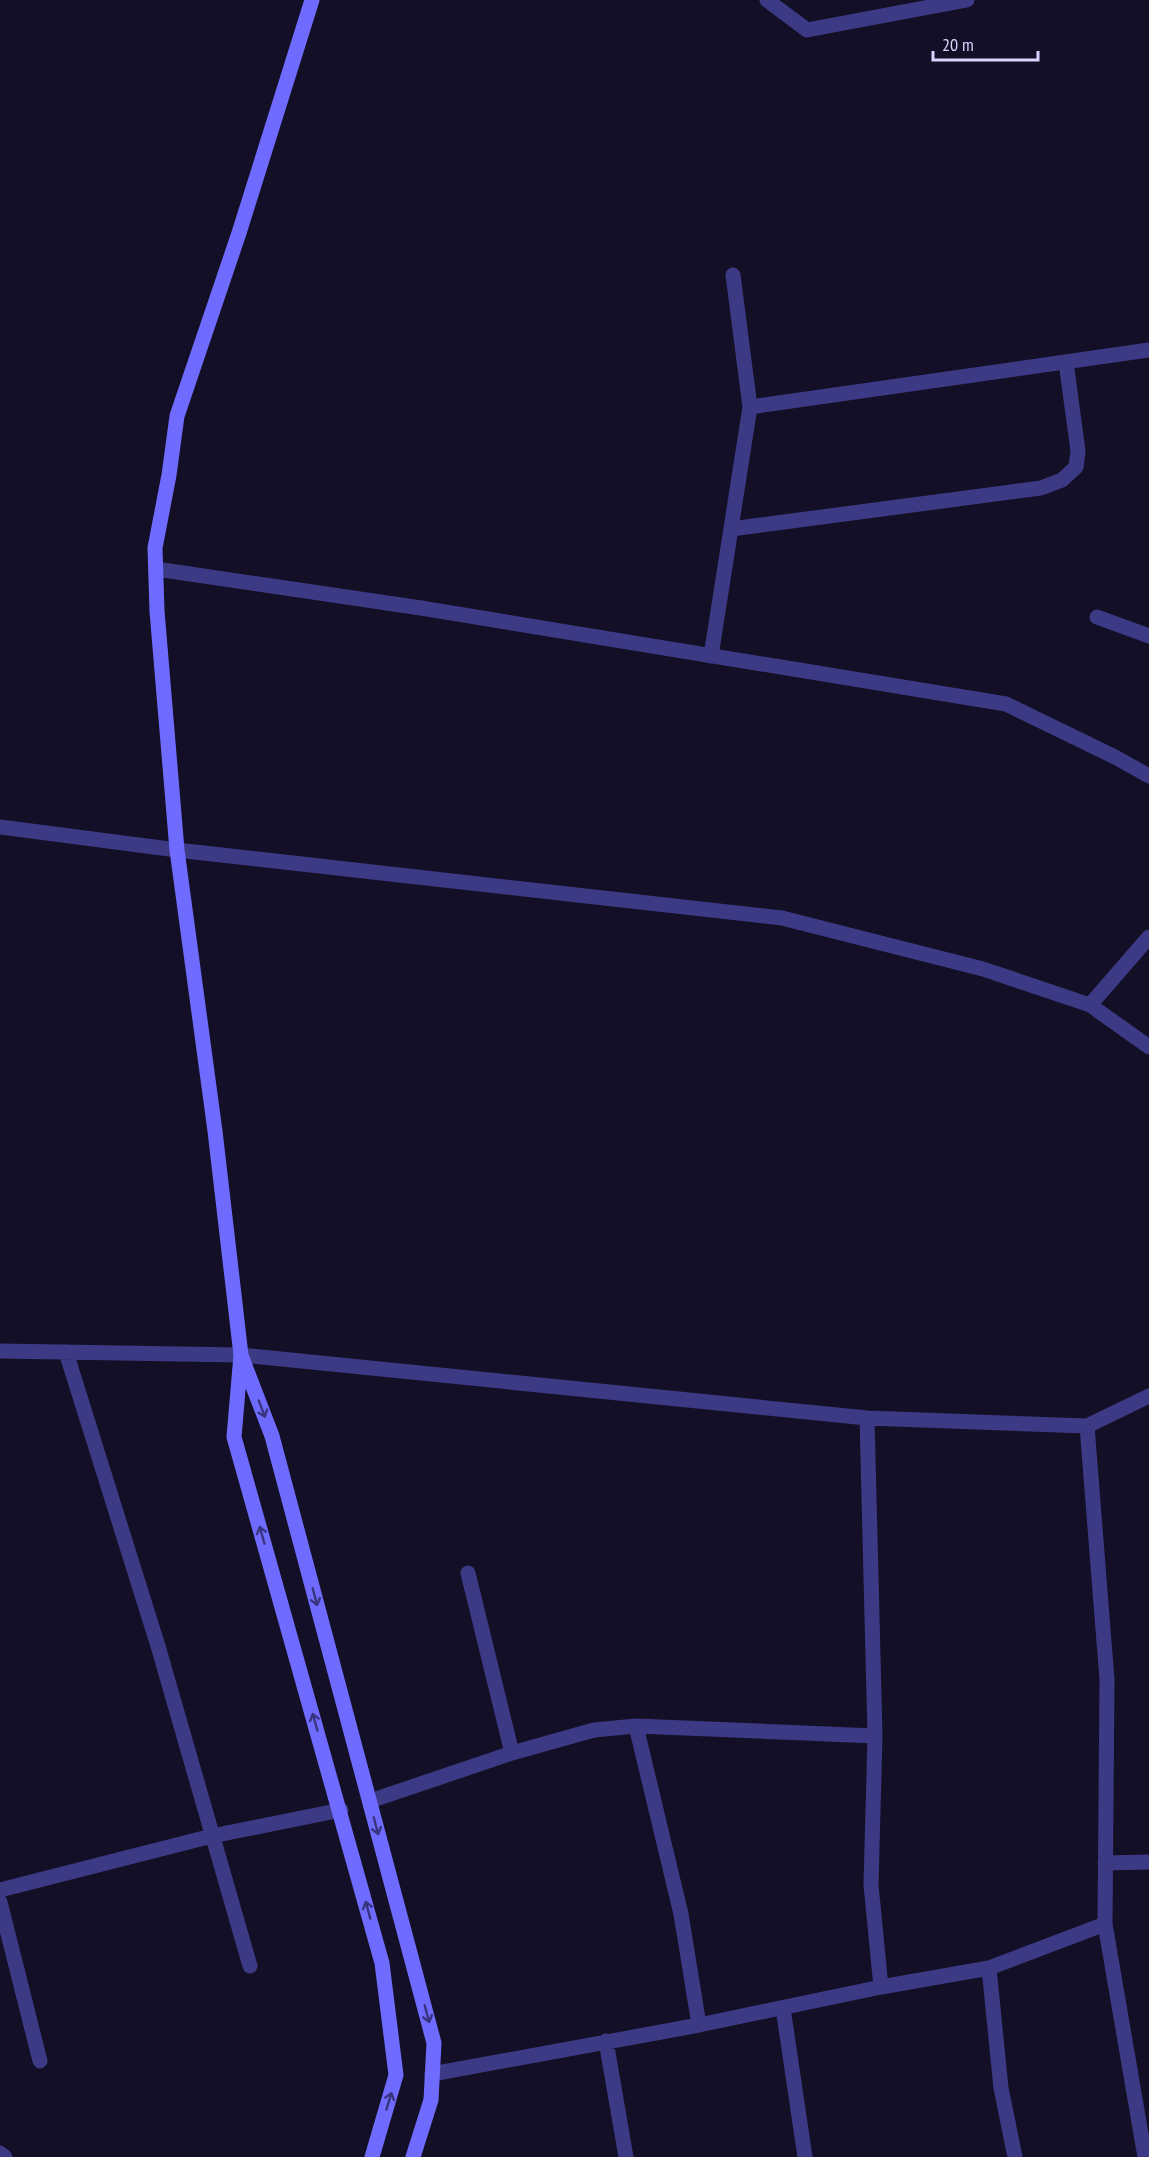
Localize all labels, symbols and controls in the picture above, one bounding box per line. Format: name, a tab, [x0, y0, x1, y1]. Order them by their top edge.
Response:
scale bar	[933, 24, 1038, 62]
text: 20 m	[942, 33, 974, 56]
one-way arrow	[257, 1400, 268, 1418]
one-way arrow	[256, 1525, 267, 1544]
one-way arrow	[310, 1587, 322, 1606]
one-way arrow	[309, 1713, 321, 1732]
one-way arrow	[371, 1816, 383, 1835]
one-way arrow	[361, 1901, 373, 1920]
one-way arrow	[422, 2004, 433, 2023]
one-way arrow	[384, 2092, 395, 2111]

